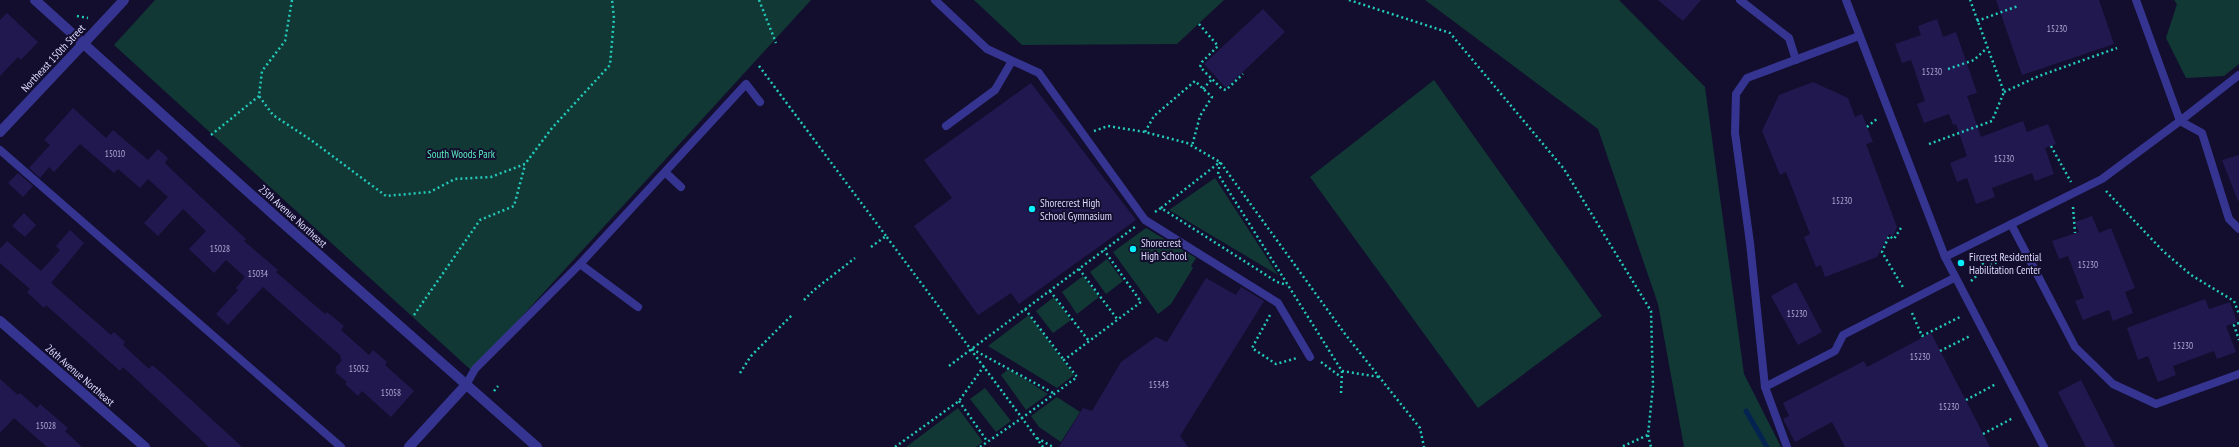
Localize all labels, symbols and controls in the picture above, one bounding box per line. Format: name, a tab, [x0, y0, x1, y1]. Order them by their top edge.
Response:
street label: Northeast 150th Street	[18, 21, 88, 95]
house number: 15230	[2047, 23, 2067, 34]
house number: 15230	[1922, 66, 1942, 77]
park label: South Woods Park	[427, 147, 496, 161]
house number: 15010	[105, 148, 125, 159]
house number: 15230	[1994, 153, 2014, 164]
street label: 25th Avenue Northeast	[256, 182, 330, 250]
house number: 15230	[1832, 195, 1852, 206]
place label: Shorecrest High School Gymnasium	[1040, 196, 1112, 223]
marker: Shorecrest High School Gymnasium	[1027, 204, 1037, 214]
place label: Shorecrest High School	[1141, 236, 1187, 263]
house number: 15028	[210, 243, 230, 254]
marker: Shorecrest High School	[1128, 244, 1138, 254]
place label: Fircrest Residential Habilitation Center	[1969, 250, 2042, 277]
marker: Fircrest Residential Habilitation Center	[1956, 258, 1966, 268]
house number: 15230	[2078, 259, 2098, 270]
house number: 15034	[248, 268, 268, 279]
house number: 15230	[1787, 308, 1807, 319]
house number: 15230	[2173, 340, 2193, 351]
street label: 26th Avenue Northeast	[42, 341, 118, 409]
house number: 15230	[1910, 351, 1930, 362]
house number: 15052	[349, 363, 369, 374]
house number: 15343	[1149, 379, 1169, 390]
house number: 15058	[381, 387, 401, 398]
house number: 15230	[1939, 401, 1959, 412]
house number: 15028	[36, 420, 56, 431]

